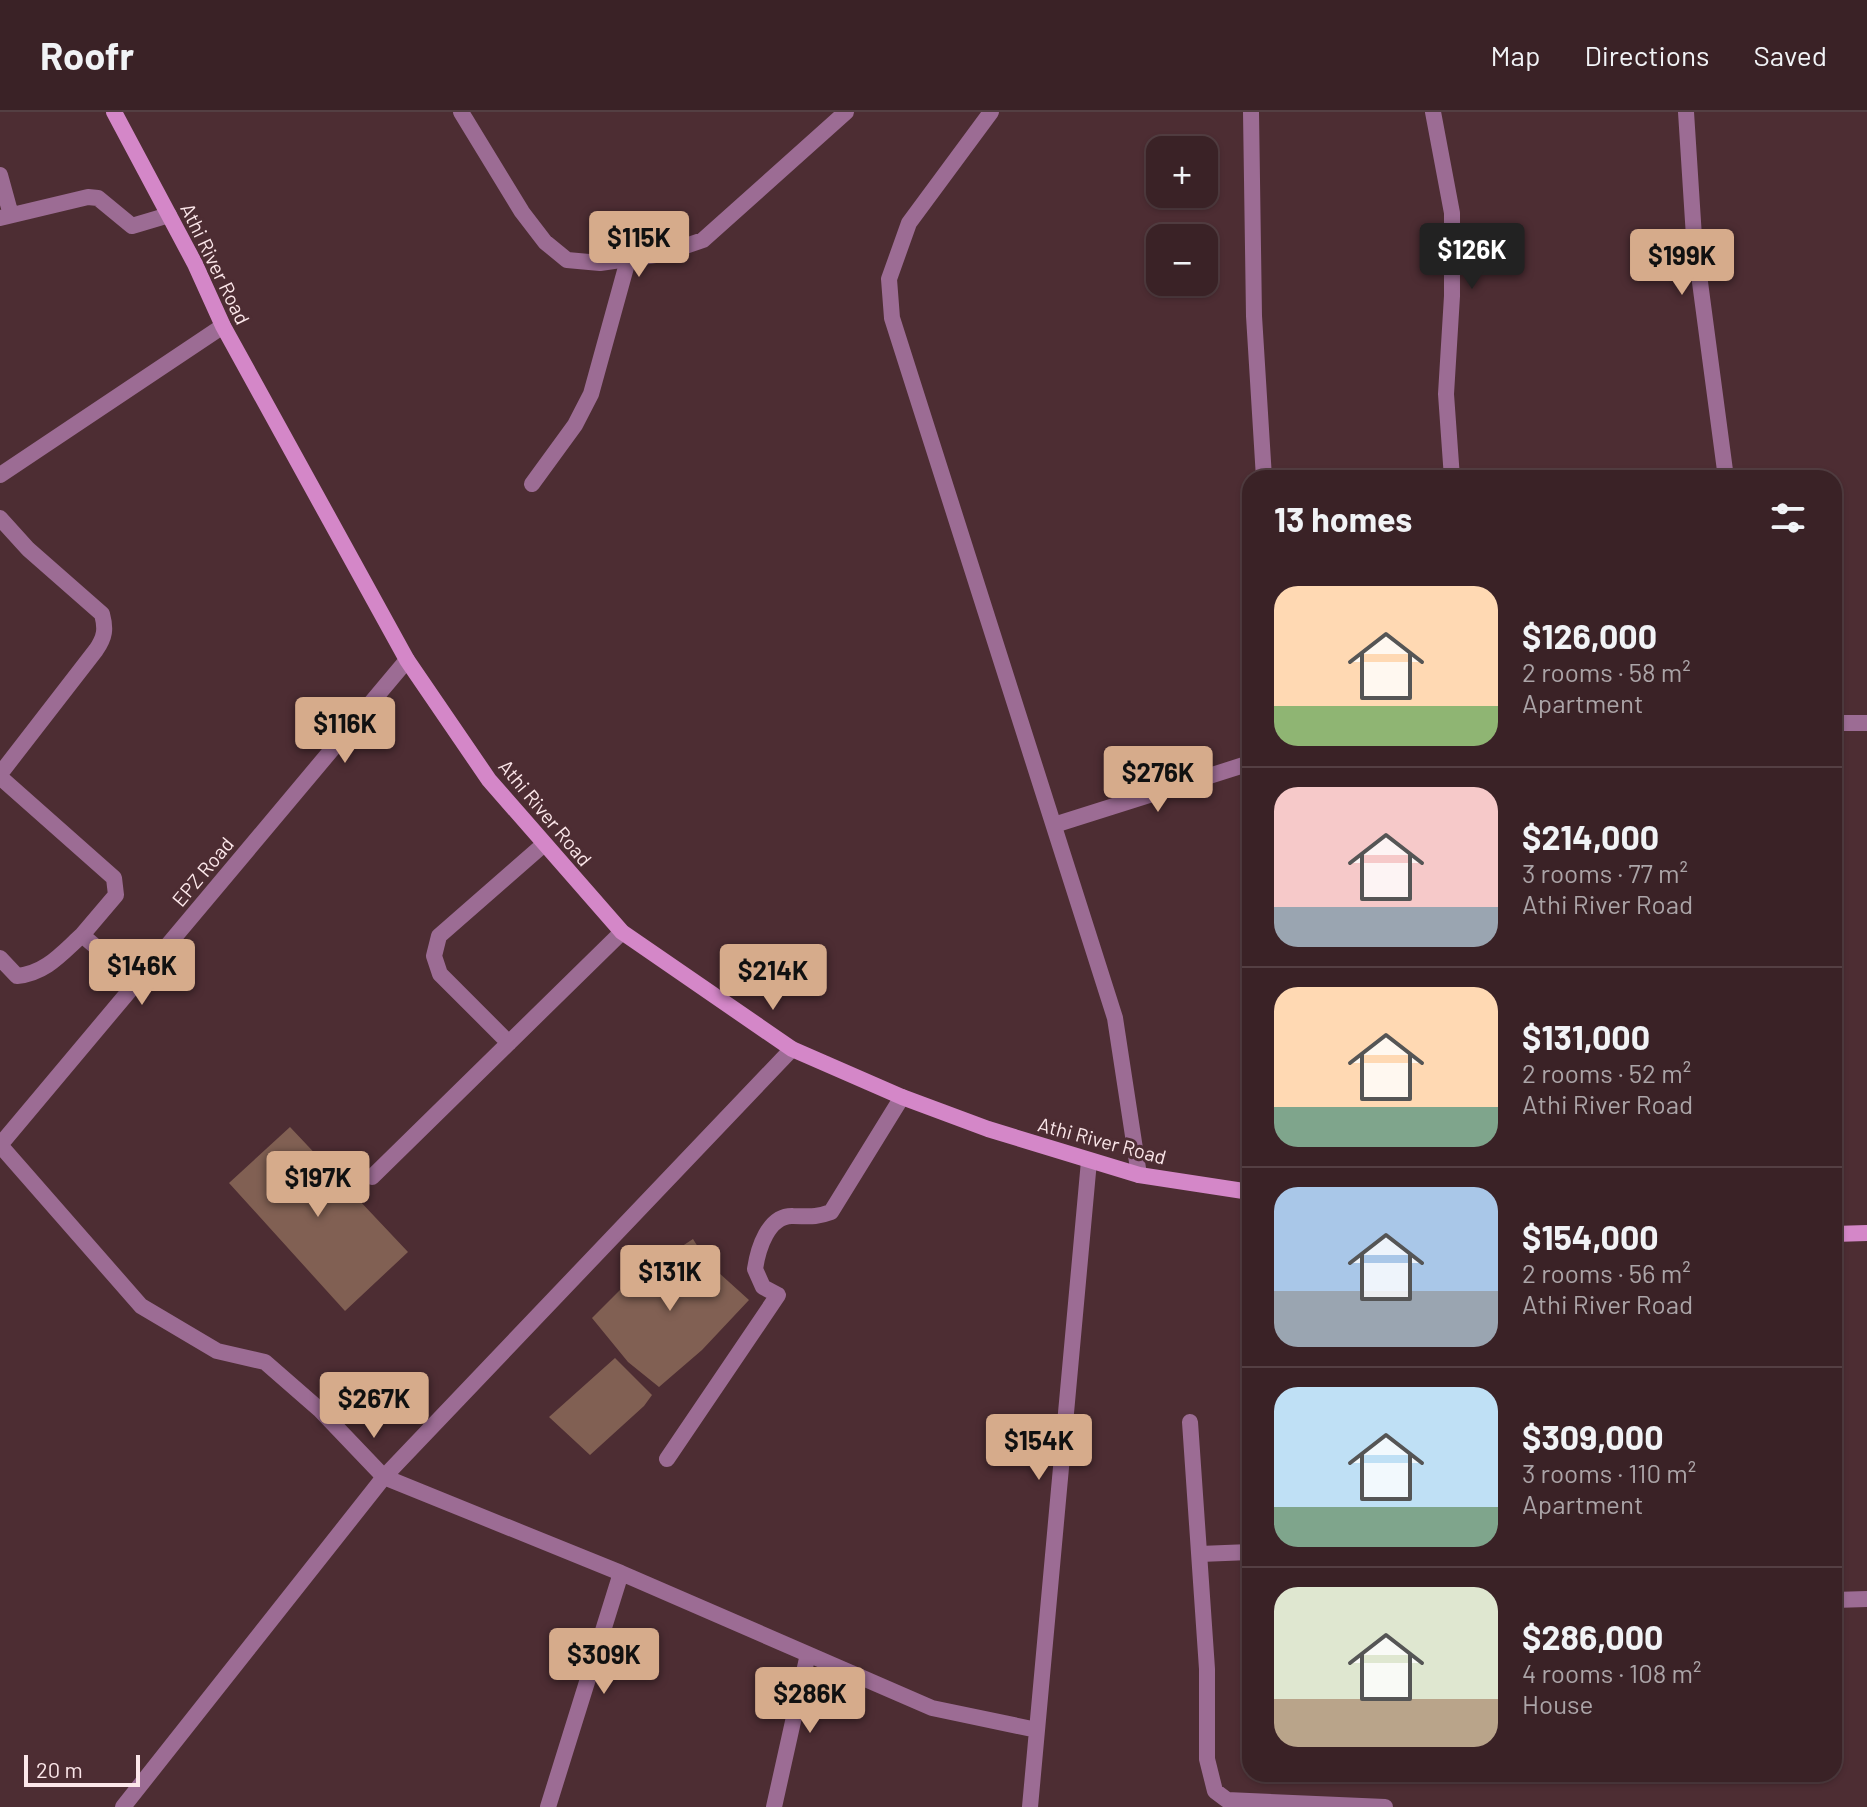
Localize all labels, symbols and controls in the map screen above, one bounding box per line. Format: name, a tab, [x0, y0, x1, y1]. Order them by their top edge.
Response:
text: Roofr	[40, 32, 134, 78]
text: Map	[1491, 38, 1540, 72]
text: Directions	[1584, 38, 1710, 72]
text: Saved	[1754, 38, 1827, 72]
map controls	[1146, 136, 1218, 296]
button: +	[1146, 136, 1218, 208]
street label: Athi River Road	[176, 199, 256, 328]
pin: $115K	[583, 211, 695, 279]
text: $115K	[607, 221, 671, 252]
pin: $126K	[1416, 223, 1528, 291]
button: −	[1146, 224, 1218, 296]
pin: $199K	[1626, 229, 1738, 297]
text: $126K	[1438, 233, 1506, 264]
text: $199K	[1648, 239, 1716, 270]
icon: filters	[1766, 496, 1810, 540]
text: 13 homes	[1274, 498, 1412, 539]
text: $126,000	[1522, 615, 1657, 656]
icon: home	[1338, 618, 1434, 714]
text: 2 rooms · 58 m²	[1522, 656, 1691, 687]
text: Apartment	[1522, 687, 1643, 718]
pin: $116K	[289, 697, 401, 765]
text: $116K	[313, 707, 377, 738]
pin: $276K	[1102, 746, 1214, 814]
street label: Athi River Road	[494, 754, 597, 871]
text: $276K	[1122, 756, 1194, 787]
text: $214,000	[1522, 816, 1659, 857]
icon: home	[1338, 819, 1434, 915]
street label: EPZ Road	[166, 832, 238, 911]
text: 3 rooms · 77 m²	[1522, 857, 1688, 888]
text: Athi River Road	[1522, 888, 1693, 919]
pin: $146K	[86, 939, 198, 1007]
pin: $214K	[717, 944, 829, 1012]
text: $146K	[107, 949, 177, 980]
text: $214K	[738, 954, 808, 985]
text: $131,000	[1522, 1016, 1650, 1057]
icon: home	[1338, 1019, 1434, 1115]
text: 2 rooms · 52 m²	[1522, 1057, 1691, 1088]
text: Athi River Road	[1522, 1088, 1693, 1119]
street label: Athi River Road	[1036, 1111, 1169, 1169]
pin: $197K	[262, 1151, 374, 1219]
text: $197K	[284, 1161, 352, 1192]
text: $154,000	[1522, 1216, 1659, 1257]
icon: home	[1338, 1219, 1434, 1315]
pin: $131K	[614, 1245, 726, 1313]
text: $131K	[638, 1255, 702, 1286]
text: 2 rooms · 56 m²	[1522, 1257, 1691, 1288]
text: Athi River Road	[1522, 1288, 1693, 1319]
pin: $267K	[318, 1372, 430, 1440]
text: $267K	[338, 1382, 410, 1413]
pin: $154K	[983, 1414, 1095, 1482]
text: $309,000	[1522, 1416, 1664, 1457]
icon: home	[1338, 1419, 1434, 1515]
text: $154K	[1004, 1424, 1074, 1455]
text: 3 rooms · 110 m²	[1522, 1457, 1696, 1488]
text: Apartment	[1522, 1488, 1643, 1519]
text: $286,000	[1522, 1616, 1663, 1657]
icon: home	[1338, 1619, 1434, 1715]
pin: $309K	[548, 1628, 660, 1696]
text: $309K	[567, 1638, 641, 1669]
text: 4 rooms · 108 m²	[1522, 1657, 1702, 1688]
pin: $286K	[754, 1667, 866, 1735]
text: $286K	[773, 1677, 847, 1708]
text: House	[1522, 1688, 1593, 1719]
scale bar	[24, 1751, 140, 1787]
text: 20 m	[36, 1756, 83, 1782]

